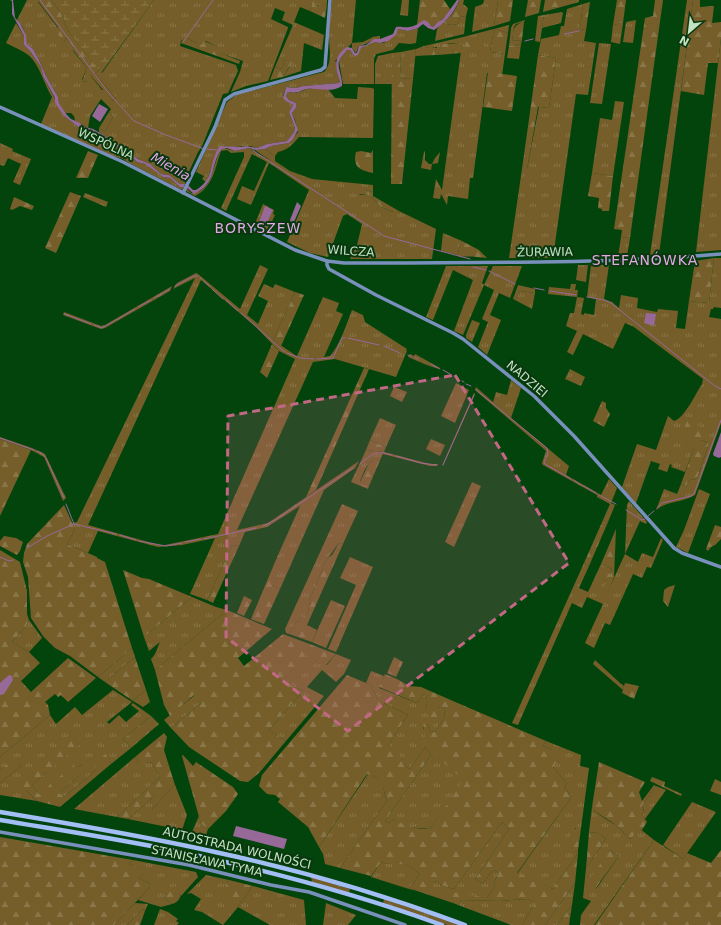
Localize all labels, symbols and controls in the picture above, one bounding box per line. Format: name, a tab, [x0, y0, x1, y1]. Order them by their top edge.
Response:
north arrow	[669, 12, 709, 52]
text: N	[677, 32, 692, 48]
street label: WSPÓLNA	[76, 124, 137, 163]
water label: Mienia	[149, 149, 193, 184]
district label: BORYSZEW	[215, 220, 301, 236]
street label: WILCZA	[327, 242, 376, 260]
street label: ŻURAWIA	[517, 243, 574, 259]
district label: STEFANÓWKA	[592, 251, 698, 268]
street label: NADZIEI	[504, 358, 550, 400]
street label: AUTOSTRADA WOLNOŚCI	[161, 823, 313, 872]
street label: STANISŁAWA TYMA	[150, 842, 265, 880]

